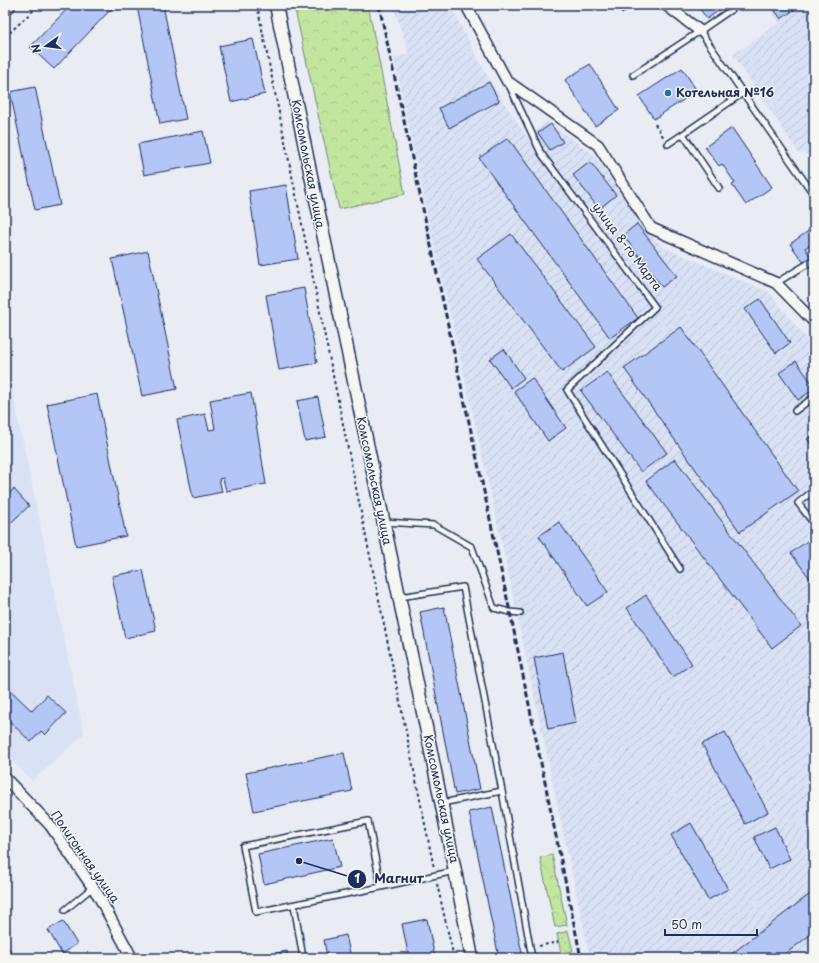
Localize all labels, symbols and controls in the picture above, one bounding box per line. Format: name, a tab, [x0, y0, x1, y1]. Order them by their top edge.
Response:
north arrow	[26, 26, 66, 66]
text: N	[26, 42, 45, 55]
place label: Котельная №16	[676, 83, 774, 101]
marker: Котельная №16	[663, 88, 673, 98]
street label: Комсомольская улица	[288, 98, 330, 230]
street label: улица 8-го Марта	[589, 198, 667, 295]
street label: Комсомольская улица	[353, 415, 397, 547]
street label: Комсомольская улица	[420, 733, 464, 865]
street label: Полигонная улица	[47, 807, 125, 907]
callout: Магнит	[347, 866, 432, 891]
text: Магнит	[374, 868, 425, 887]
text: 1	[354, 869, 360, 887]
scale bar	[665, 911, 757, 937]
text: 50 m	[671, 915, 702, 933]

